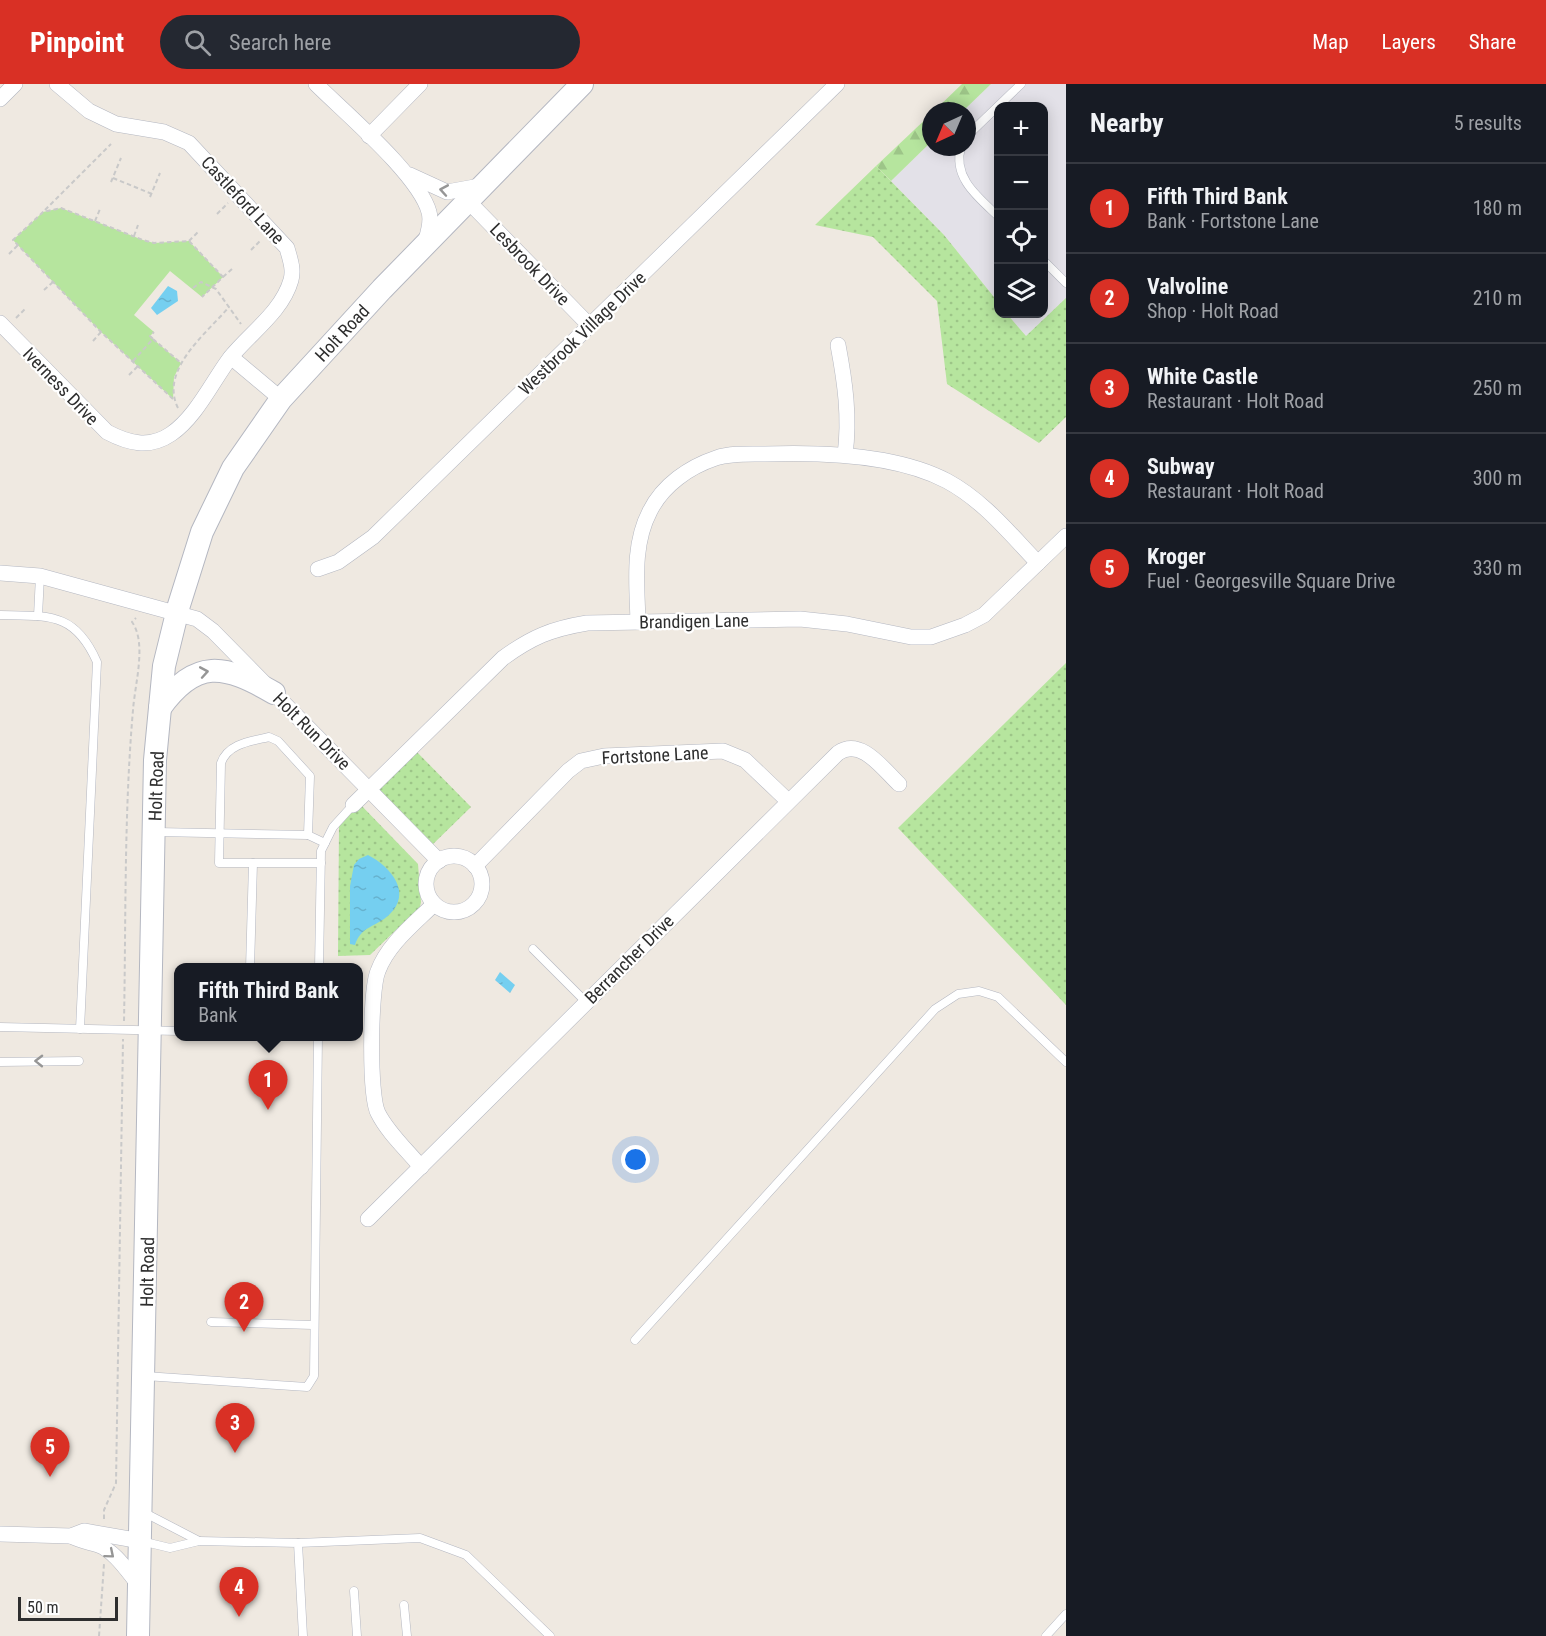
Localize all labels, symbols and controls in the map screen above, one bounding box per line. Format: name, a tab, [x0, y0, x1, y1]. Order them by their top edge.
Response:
search box	[160, 15, 580, 69]
text: Pinpoint	[30, 26, 124, 59]
icon: search	[181, 26, 214, 59]
text: Search here	[229, 30, 331, 55]
text: Map	[1312, 30, 1349, 54]
text: Layers	[1382, 30, 1436, 54]
text: Share	[1469, 30, 1516, 54]
north arrow	[922, 102, 976, 156]
map controls	[994, 102, 1048, 318]
button: +	[994, 102, 1048, 156]
text: Nearby	[1090, 108, 1164, 138]
text: 5 results	[1454, 111, 1522, 135]
street label: Castleford Lane	[197, 152, 289, 248]
button: −	[994, 156, 1048, 210]
one-way arrow	[439, 184, 449, 197]
text: Fifth Third Bank	[1147, 184, 1288, 209]
text: 1	[1104, 196, 1115, 220]
text: 180 m	[1473, 196, 1522, 220]
text: Bank · Fortstone Lane	[1147, 209, 1319, 233]
button: locate	[994, 210, 1048, 264]
street label: Lesbrook Drive	[486, 219, 574, 309]
button: layers	[994, 264, 1048, 318]
street label: Westbrook Village Drive	[514, 267, 650, 399]
text: Valvoline	[1147, 274, 1228, 299]
text: 2	[1104, 286, 1115, 310]
text: 210 m	[1473, 286, 1522, 310]
text: Shop · Holt Road	[1147, 299, 1279, 323]
street label: Holt Road	[310, 300, 374, 366]
street label: Iverness Drive	[19, 343, 103, 429]
text: White Castle	[1147, 364, 1258, 389]
text: 3	[1104, 376, 1115, 400]
text: 250 m	[1473, 376, 1522, 400]
text: Restaurant · Holt Road	[1147, 389, 1324, 413]
text: Subway	[1147, 454, 1215, 479]
text: 4	[1104, 466, 1115, 490]
text: 300 m	[1473, 466, 1522, 490]
text: Restaurant · Holt Road	[1147, 479, 1324, 503]
text: Kroger	[1147, 544, 1206, 569]
text: 5	[1104, 556, 1115, 580]
text: 330 m	[1473, 556, 1522, 580]
text: Fuel · Georgesville Square Drive	[1147, 569, 1395, 593]
street label: Brandigen Lane	[639, 610, 749, 632]
one-way arrow	[199, 667, 209, 679]
street label: Holt Run Drive	[269, 688, 355, 774]
street label: Fortstone Lane	[601, 742, 709, 768]
street label: Holt Road	[144, 751, 168, 821]
street label: Berrancher Drive	[580, 910, 678, 1008]
popup	[174, 963, 363, 1041]
text: Fifth Third Bank	[198, 978, 339, 1003]
text: Bank	[198, 1003, 237, 1027]
one-way arrow	[35, 1055, 44, 1067]
pin: 1	[248, 1060, 288, 1110]
your location	[621, 1145, 650, 1174]
street label: Holt Road	[136, 1237, 158, 1307]
pin: 2	[224, 1282, 264, 1332]
pin: 3	[216, 1404, 254, 1453]
pin: 5	[31, 1428, 70, 1477]
one-way arrow	[103, 1546, 114, 1557]
pin: 4	[220, 1568, 258, 1617]
scale bar	[18, 1594, 118, 1622]
text: 50 m	[27, 1598, 59, 1617]

